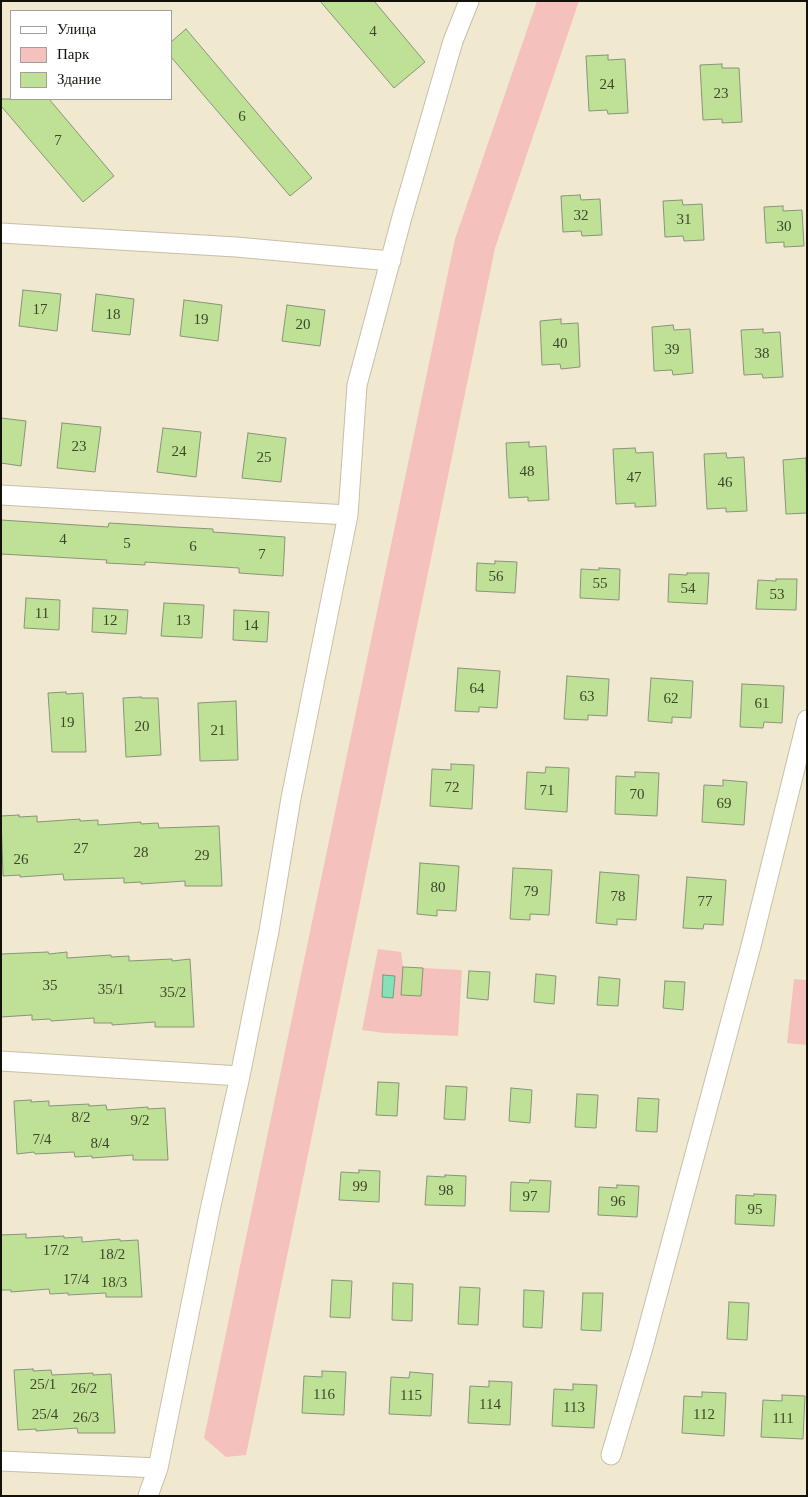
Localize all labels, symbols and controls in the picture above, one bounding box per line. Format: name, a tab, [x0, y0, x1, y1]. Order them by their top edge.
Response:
legend	[10, 10, 172, 100]
text: Улица	[57, 21, 96, 37]
house number: 4	[369, 23, 377, 41]
text: Парк	[57, 46, 89, 62]
text: Здание	[57, 71, 101, 87]
house number: 24	[600, 76, 614, 94]
house number: 23	[714, 85, 728, 103]
house number: 6	[238, 108, 246, 126]
house number: 7	[54, 132, 62, 150]
house number: 32	[574, 207, 588, 225]
house number: 31	[676, 211, 692, 229]
house number: 30	[776, 218, 792, 236]
house number: 17	[32, 301, 48, 319]
house number: 18	[106, 306, 120, 324]
house number: 19	[194, 311, 208, 329]
house number: 20	[296, 316, 310, 334]
house number: 40	[552, 335, 568, 353]
house number: 39	[664, 341, 680, 359]
house number: 38	[754, 345, 770, 363]
house number: 23	[72, 438, 86, 456]
house number: 24	[172, 443, 186, 461]
house number: 25	[256, 449, 272, 467]
house number: 48	[520, 463, 534, 481]
house number: 47	[626, 469, 642, 487]
house number: 46	[718, 474, 732, 492]
house number: 4	[59, 531, 67, 549]
house number: 5	[123, 535, 131, 553]
house number: 6	[189, 538, 197, 556]
house number: 7	[258, 546, 266, 564]
house number: 56	[488, 568, 504, 586]
house number: 55	[592, 575, 608, 593]
house number: 54	[680, 580, 696, 598]
house number: 53	[770, 586, 784, 604]
house number: 11	[35, 605, 49, 623]
house number: 12	[102, 612, 118, 630]
house number: 13	[176, 612, 190, 630]
house number: 14	[244, 617, 258, 635]
house number: 64	[470, 680, 484, 698]
house number: 63	[580, 688, 594, 706]
house number: 62	[664, 690, 678, 708]
house number: 61	[754, 695, 770, 713]
house number: 19	[60, 714, 74, 732]
house number: 20	[134, 718, 150, 736]
house number: 21	[210, 722, 226, 740]
house number: 72	[444, 779, 460, 797]
house number: 71	[540, 782, 554, 800]
house number: 70	[630, 786, 644, 804]
house number: 69	[716, 795, 732, 813]
house number: 27	[74, 840, 88, 858]
house number: 28	[134, 844, 148, 862]
house number: 29	[194, 847, 210, 865]
house number: 26	[14, 851, 28, 869]
house number: 80	[430, 879, 446, 897]
house number: 79	[524, 883, 538, 901]
house number: 78	[610, 888, 626, 906]
house number: 77	[698, 893, 712, 911]
house number: 35	[42, 977, 58, 995]
house number: 35/1	[98, 981, 124, 999]
house number: 35/2	[160, 984, 186, 1002]
house number: 8/2	[71, 1109, 91, 1127]
house number: 9/2	[130, 1112, 150, 1130]
house number: 7/4	[32, 1131, 52, 1149]
house number: 8/4	[90, 1135, 110, 1153]
house number: 99	[352, 1178, 368, 1196]
house number: 98	[438, 1182, 454, 1200]
house number: 97	[522, 1188, 538, 1206]
house number: 96	[610, 1193, 626, 1211]
house number: 95	[748, 1201, 762, 1219]
house number: 17/2	[43, 1242, 69, 1260]
house number: 18/2	[99, 1246, 125, 1264]
house number: 17/4	[63, 1271, 89, 1289]
house number: 18/3	[101, 1274, 127, 1292]
house number: 25/1	[30, 1376, 56, 1394]
house number: 26/2	[71, 1380, 97, 1398]
house number: 116	[313, 1386, 335, 1404]
house number: 115	[400, 1387, 422, 1405]
house number: 114	[479, 1396, 501, 1414]
house number: 113	[563, 1399, 585, 1417]
house number: 25/4	[32, 1406, 58, 1424]
house number: 112	[693, 1406, 715, 1424]
house number: 26/3	[73, 1409, 99, 1427]
house number: 111	[772, 1410, 794, 1428]

